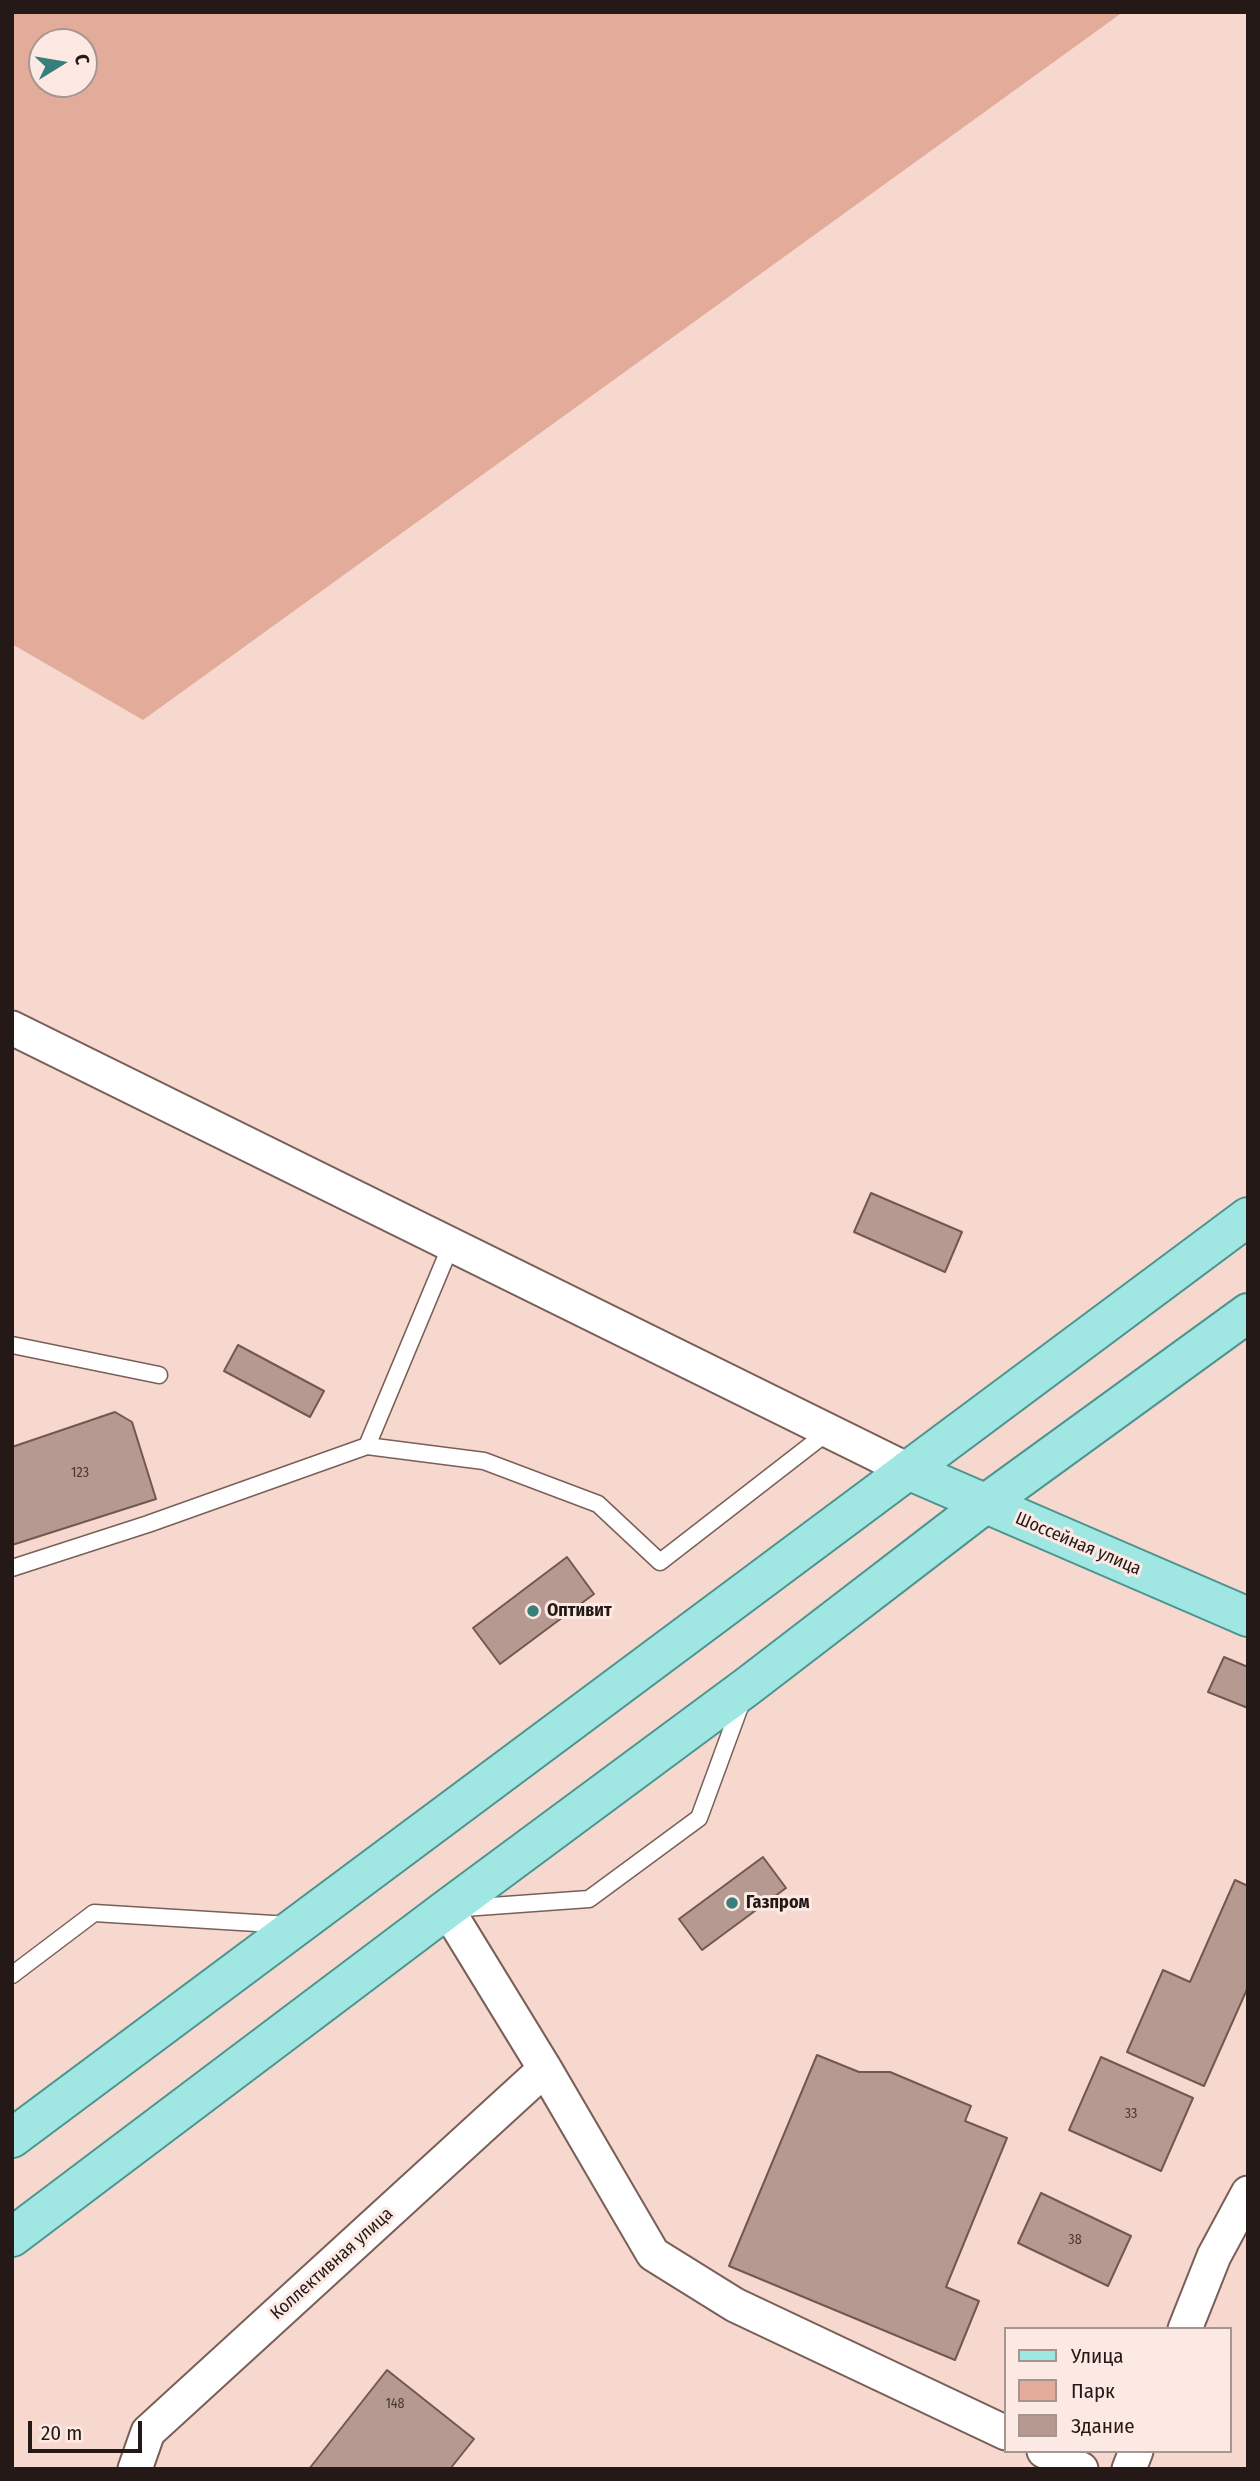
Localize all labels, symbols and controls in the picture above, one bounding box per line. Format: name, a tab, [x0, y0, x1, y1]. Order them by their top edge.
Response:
north arrow	[28, 28, 98, 98]
text: С	[70, 52, 94, 66]
house number: 123	[71, 1465, 89, 1481]
street label: Шоссейная улица	[1012, 1508, 1144, 1580]
place label: Оптивит	[547, 1600, 612, 1622]
marker: Оптивит	[525, 1603, 541, 1619]
place label: Газпром	[746, 1892, 810, 1914]
marker: Газпром	[724, 1895, 740, 1911]
house number: 33	[1125, 2106, 1137, 2122]
street label: Коллективная улица	[266, 2203, 398, 2325]
house number: 38	[1068, 2232, 1082, 2248]
legend	[1004, 2327, 1232, 2453]
text: Улица	[1071, 2343, 1124, 2369]
text: Парк	[1071, 2378, 1115, 2404]
house number: 148	[385, 2396, 405, 2412]
scale bar	[32, 2408, 145, 2452]
text: Здание	[1071, 2413, 1135, 2439]
text: 20 m	[41, 2420, 82, 2446]

